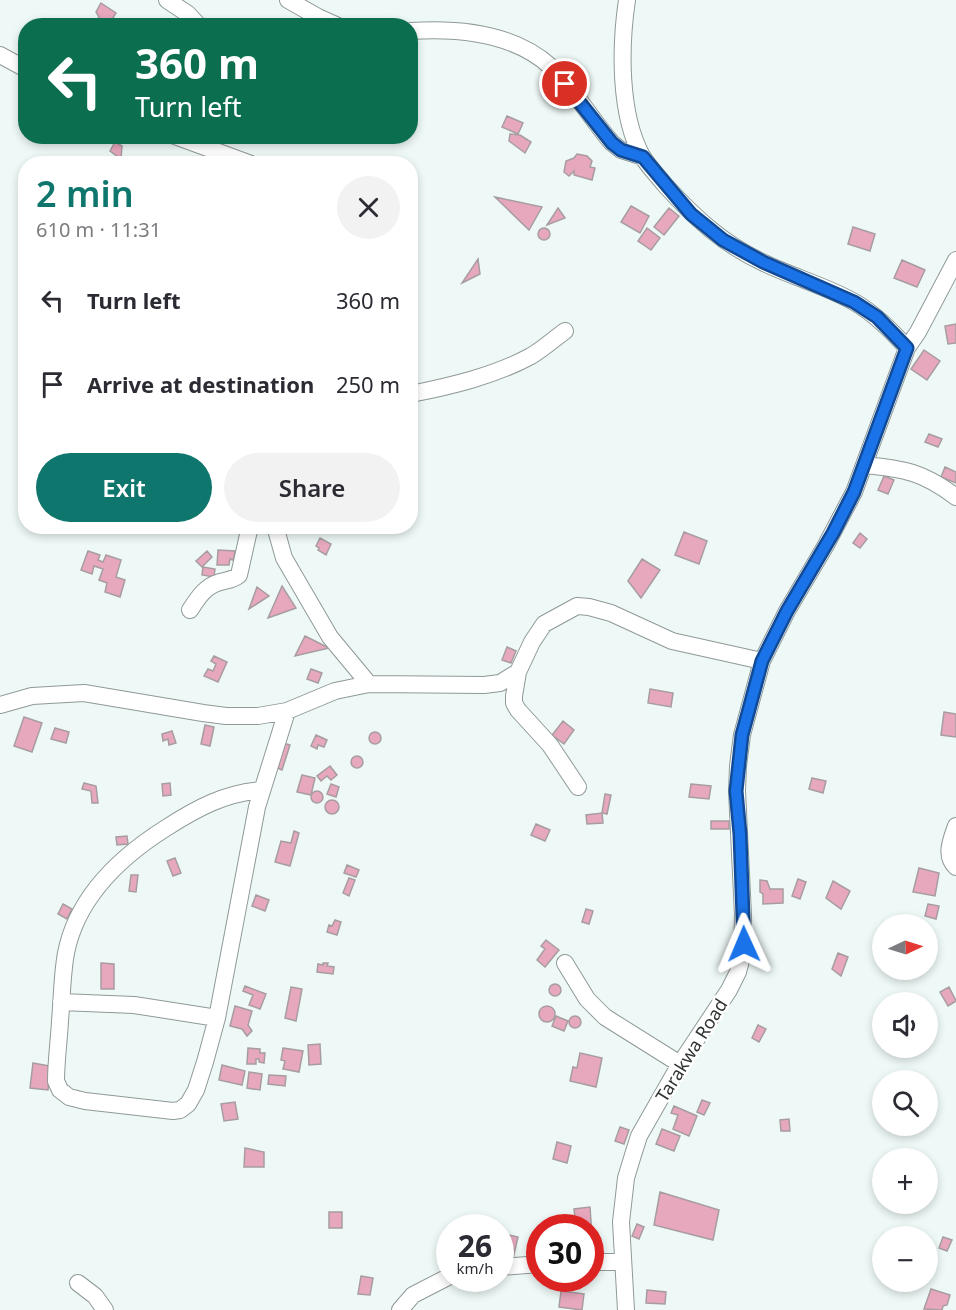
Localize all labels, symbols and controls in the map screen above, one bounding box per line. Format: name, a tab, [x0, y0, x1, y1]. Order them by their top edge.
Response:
text: 360 m	[135, 34, 259, 91]
icon: left	[36, 42, 114, 120]
pin	[539, 58, 590, 109]
icon: arrive	[548, 67, 581, 100]
text: Turn left	[135, 88, 241, 125]
text: 2 min	[36, 169, 134, 218]
button: close	[337, 176, 400, 239]
text: 610 m · 11:31	[36, 216, 161, 243]
icon: left	[36, 284, 69, 317]
text: Turn left	[87, 285, 181, 315]
text: 360 m	[336, 285, 400, 315]
icon: arrive	[36, 368, 69, 401]
text: Arrive at destination	[87, 369, 314, 399]
text: 250 m	[336, 369, 400, 399]
button: Exit	[36, 453, 212, 522]
button: Share	[224, 453, 400, 522]
position arrow	[712, 912, 776, 976]
north arrow	[872, 914, 938, 980]
map controls	[872, 914, 938, 1292]
button: sound	[872, 992, 938, 1058]
street label: Tarakwa Road	[650, 994, 732, 1106]
button: search	[872, 1070, 938, 1136]
button: +	[872, 1148, 938, 1214]
speed limit sign: 30	[526, 1214, 604, 1292]
text: 26	[458, 1225, 492, 1266]
button: −	[872, 1226, 938, 1292]
text: km/h	[457, 1258, 493, 1278]

